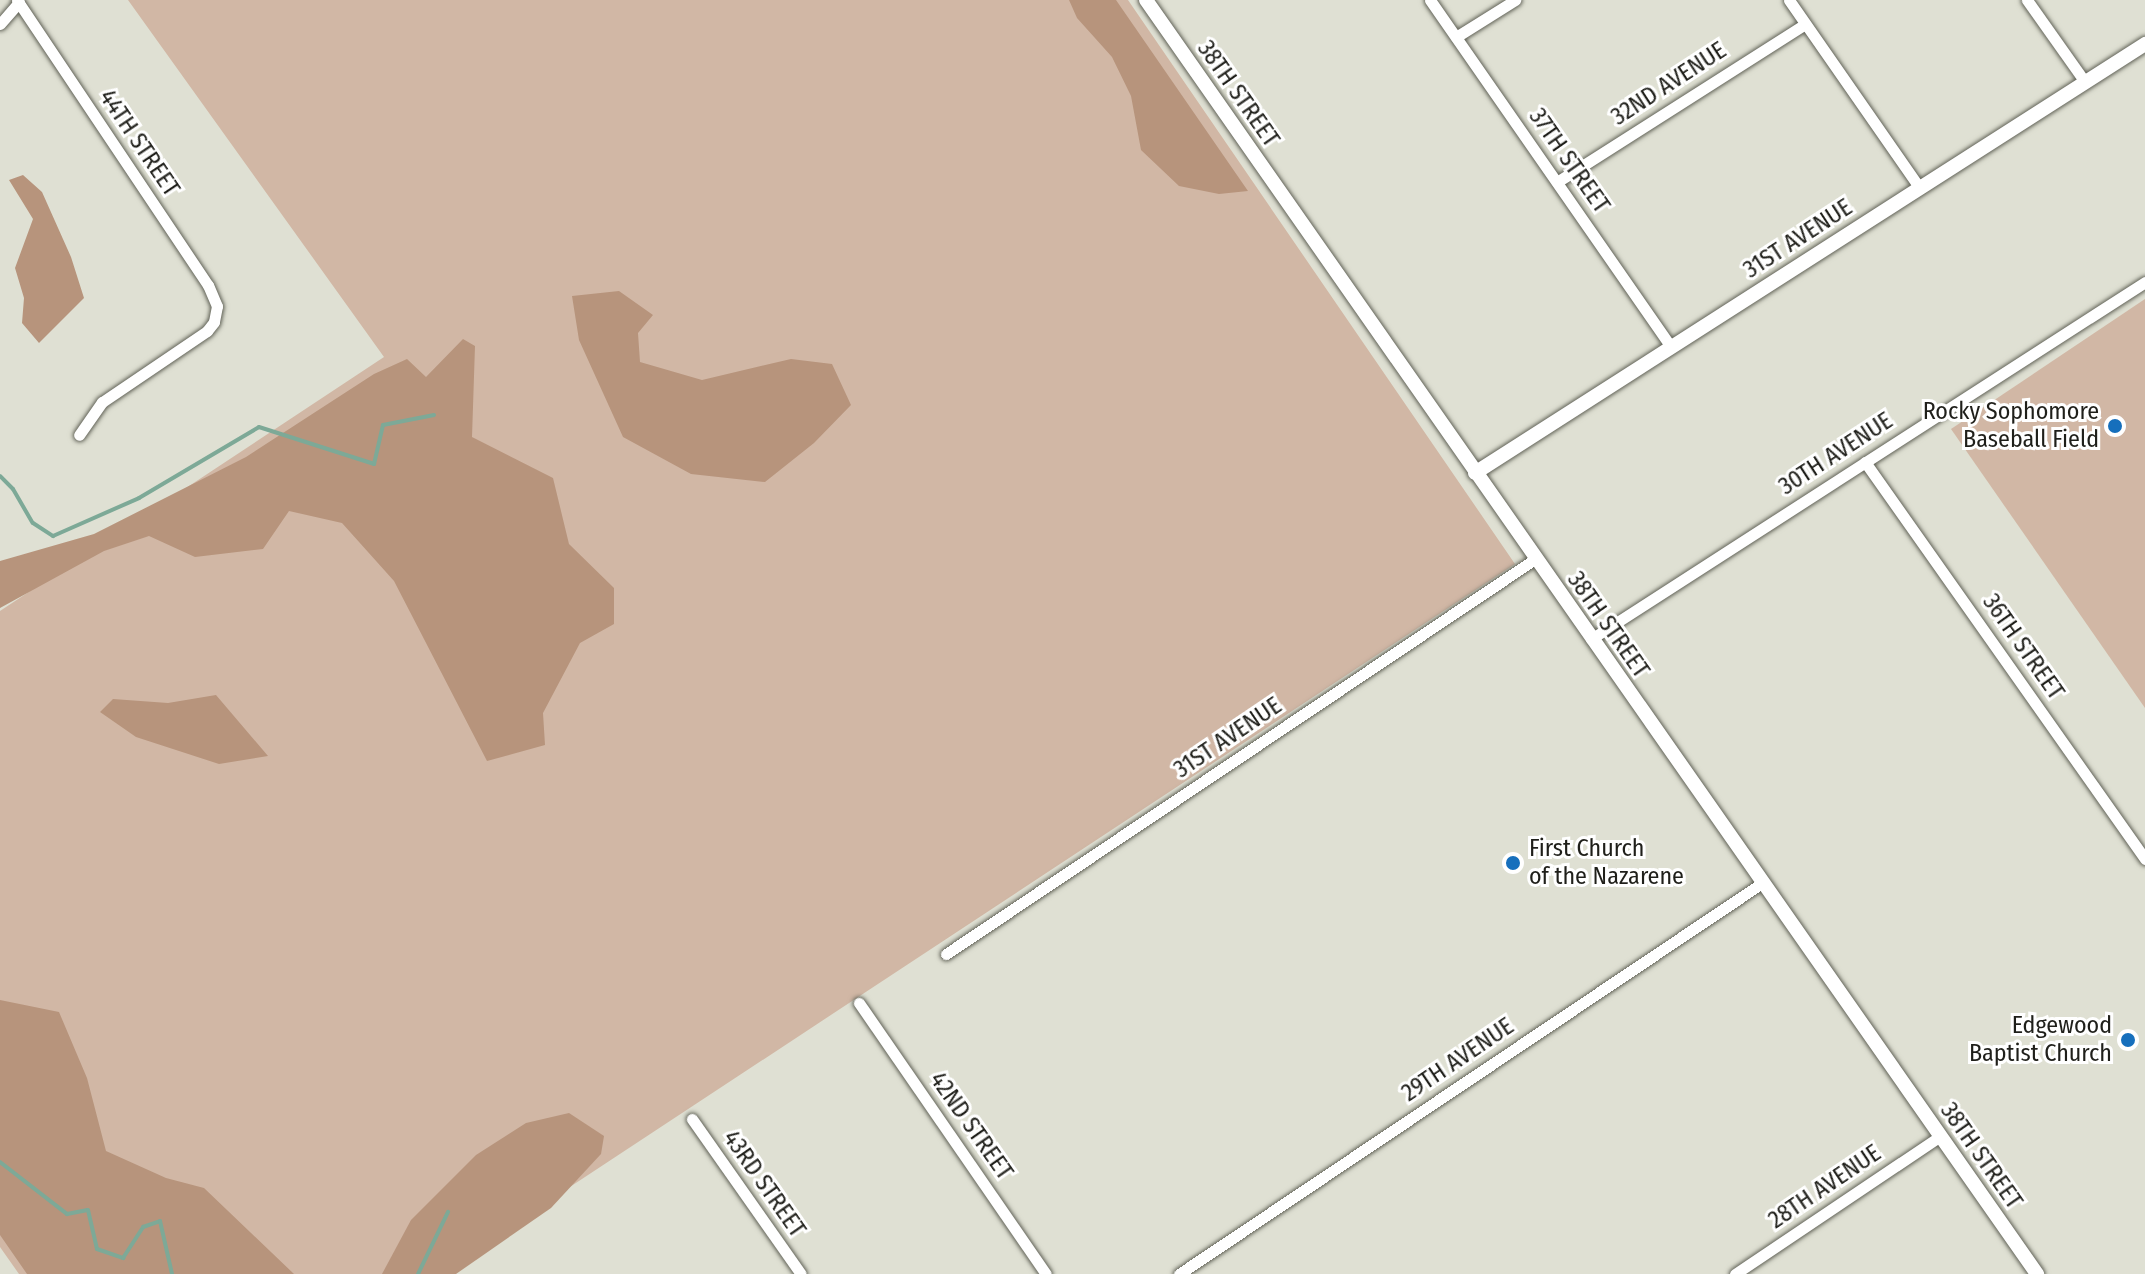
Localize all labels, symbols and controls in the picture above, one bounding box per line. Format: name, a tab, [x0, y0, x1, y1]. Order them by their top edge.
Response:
street label: 38TH STREET	[1191, 35, 1285, 153]
street label: 32ND AVENUE	[1606, 36, 1732, 132]
street label: 44TH STREET	[93, 84, 185, 202]
street label: 37TH STREET	[1523, 103, 1615, 219]
street label: 31ST AVENUE	[1738, 193, 1858, 285]
place label: Rocky Sophomore Baseball Field	[1923, 398, 2099, 454]
street label: 30TH AVENUE	[1774, 407, 1898, 501]
marker: Rocky Sophomore Baseball Field	[2106, 417, 2124, 435]
street label: 38TH STREET	[1561, 566, 1655, 684]
street label: 36TH STREET	[1976, 589, 2070, 705]
street label: 31ST AVENUE	[1169, 692, 1287, 784]
place label: First Church of the Nazarene	[1529, 835, 1684, 891]
marker: First Church of the Nazarene	[1504, 854, 1522, 872]
street label: 29TH AVENUE	[1397, 1012, 1519, 1108]
place label: Edgewood Baptist Church	[1969, 1012, 2112, 1068]
marker: Edgewood Baptist Church	[2119, 1031, 2137, 1049]
street label: 42ND STREET	[923, 1066, 1019, 1186]
street label: 38TH STREET	[1934, 1097, 2028, 1215]
street label: 43RD STREET	[717, 1125, 811, 1243]
street label: 28TH AVENUE	[1763, 1139, 1887, 1235]

